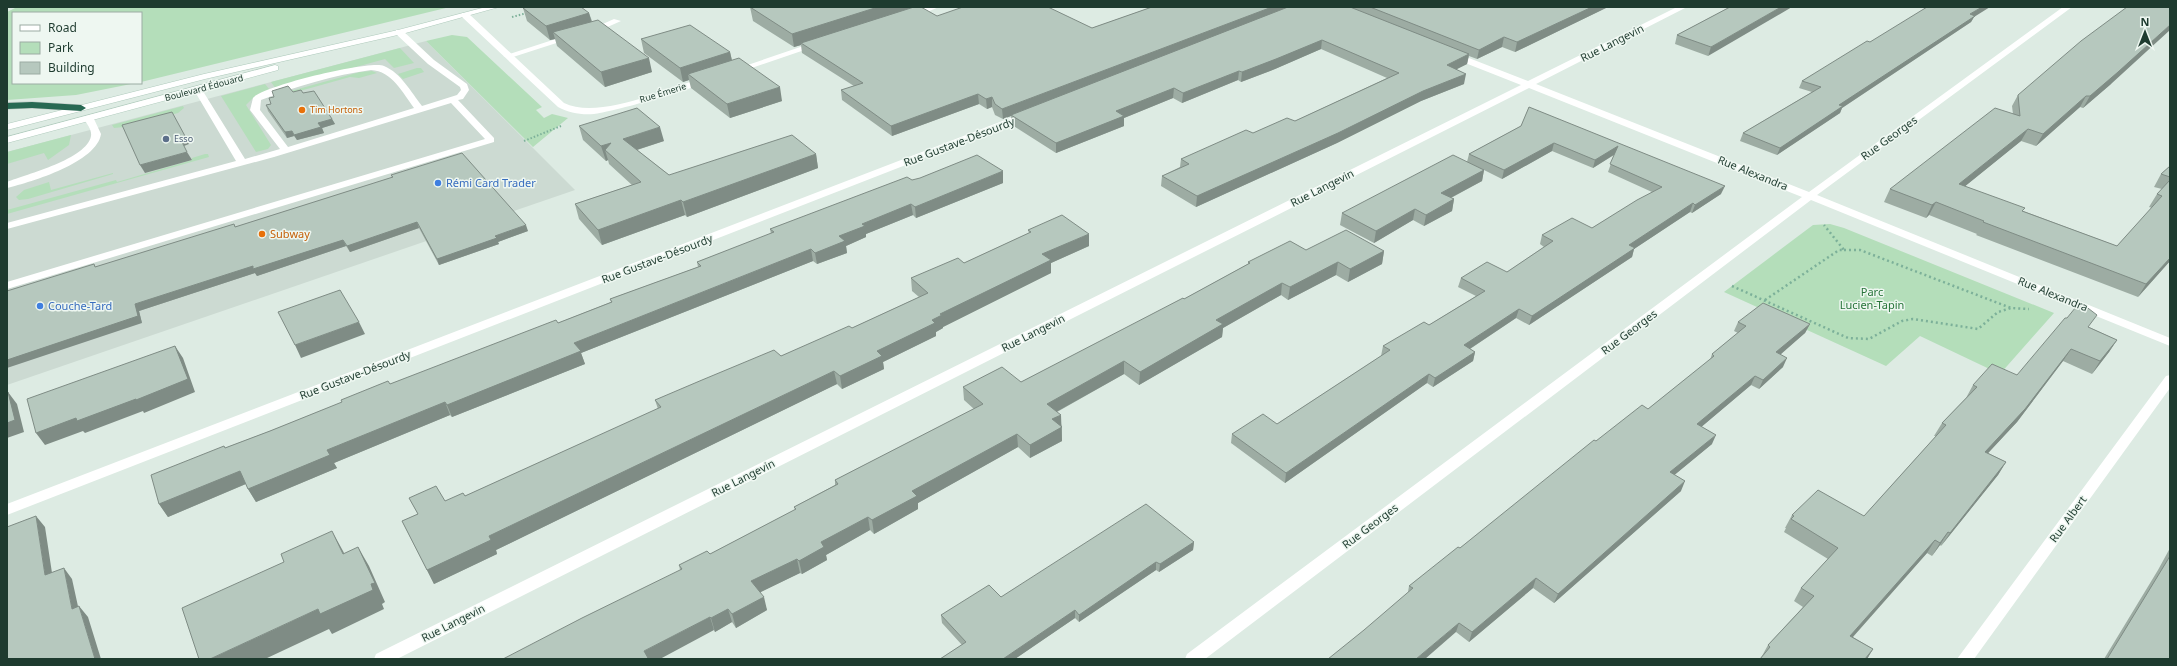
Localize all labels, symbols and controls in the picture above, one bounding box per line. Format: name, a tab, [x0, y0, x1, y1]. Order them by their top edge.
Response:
legend	[12, 12, 142, 84]
north arrow	[2125, 12, 2165, 52]
text: N	[2141, 14, 2149, 29]
text: Road	[48, 19, 77, 36]
street label: Rue Langevin	[1577, 20, 1646, 65]
text: Park	[48, 39, 74, 56]
text: Building	[48, 59, 95, 76]
street label: Boulevard Édouard	[163, 71, 245, 104]
street label: Rue Émerie	[638, 79, 688, 106]
place label: Tim Hortons	[310, 103, 362, 116]
marker: Tim Hortons	[297, 105, 307, 115]
street label: Rue Georges	[1857, 112, 1920, 163]
street label: Rue Gustave-Désourdy	[901, 113, 1017, 170]
place label: Esso	[174, 132, 193, 145]
marker: Esso	[161, 134, 171, 144]
street label: Rue Alexandra	[1716, 152, 1791, 193]
street label: Rue Langevin	[1287, 165, 1356, 210]
place label: Rémi Card Trader	[446, 175, 536, 190]
marker: Rémi Card Trader	[433, 178, 443, 188]
place label: Subway	[270, 226, 310, 241]
marker: Subway	[257, 229, 267, 239]
street label: Rue Gustave-Désourdy	[599, 230, 715, 287]
street label: Rue Alexandra	[2016, 273, 2091, 314]
park label: Parc Lucien-Tapin	[1840, 284, 1904, 312]
place label: Couche-Tard	[48, 298, 112, 313]
marker: Couche-Tard	[35, 301, 45, 311]
street label: Rue Georges	[1598, 306, 1660, 358]
street label: Rue Langevin	[998, 310, 1067, 355]
street label: Rue Gustave-Désourdy	[297, 346, 413, 403]
street label: Rue Langevin	[708, 455, 777, 500]
street label: Rue Albert	[2046, 492, 2090, 545]
street label: Rue Georges	[1339, 500, 1401, 552]
street label: Rue Langevin	[418, 600, 487, 645]

